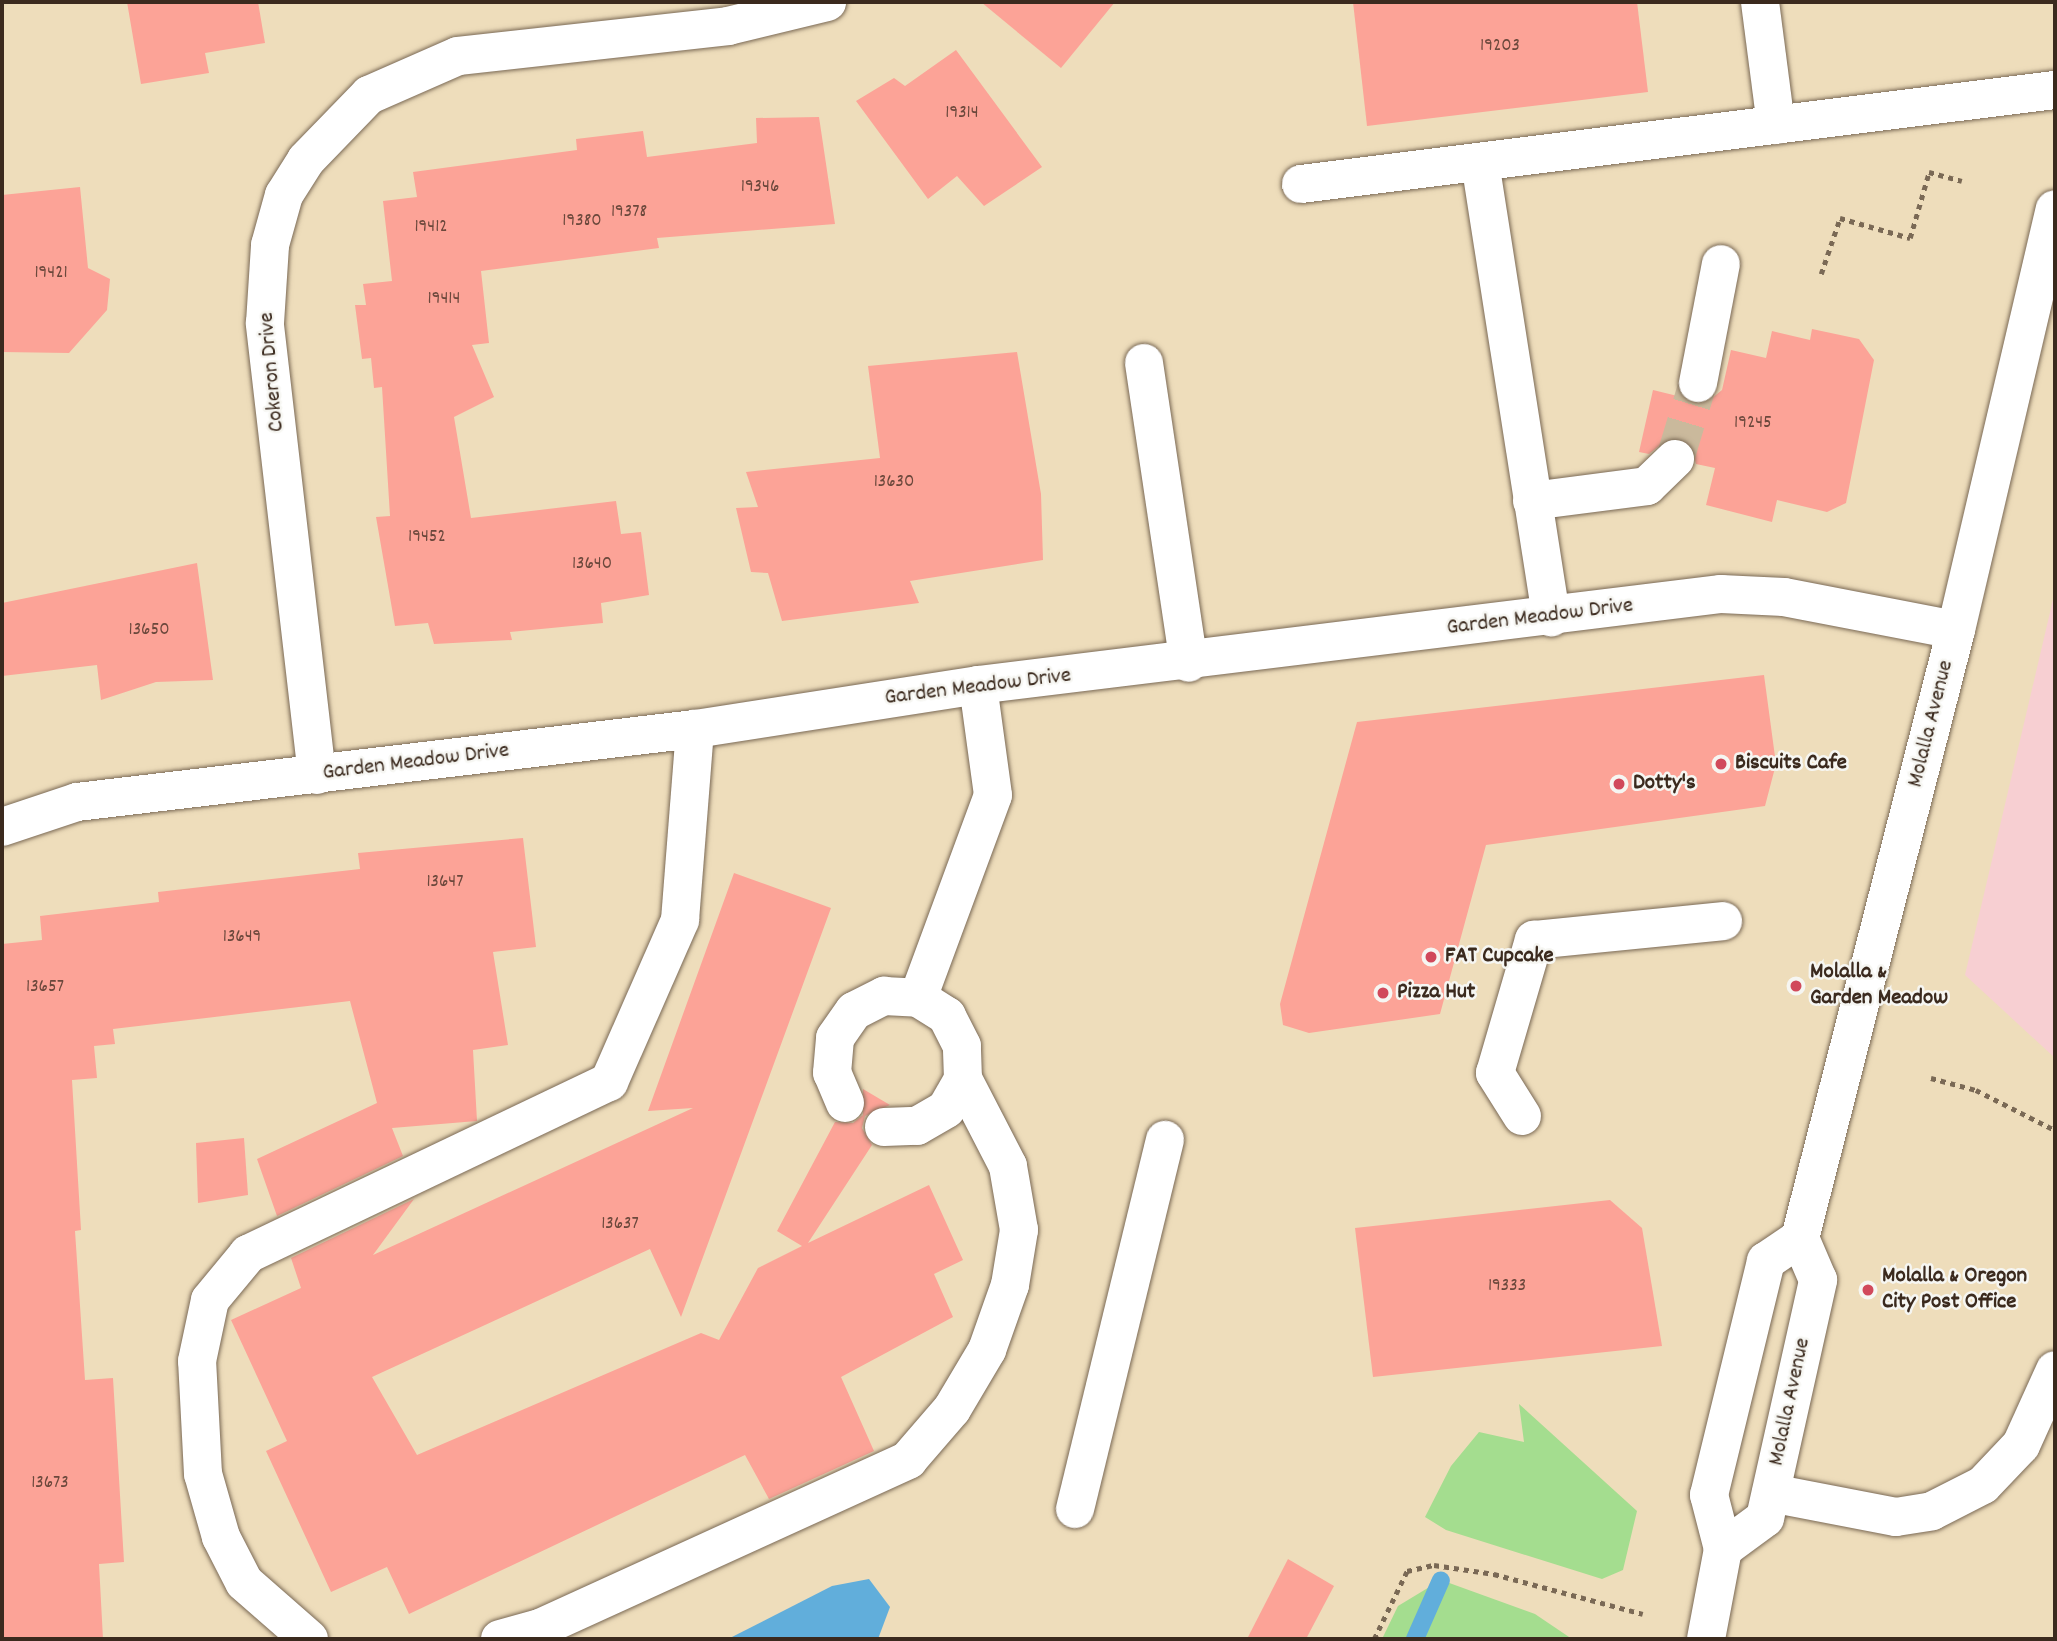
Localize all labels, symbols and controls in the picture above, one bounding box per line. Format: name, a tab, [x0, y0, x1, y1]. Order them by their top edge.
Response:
house number: 19203	[1480, 36, 1520, 58]
house number: 19314	[945, 103, 979, 125]
house number: 19346	[741, 177, 779, 199]
house number: 19378	[611, 202, 647, 224]
house number: 19380	[562, 211, 602, 233]
house number: 19412	[414, 217, 448, 239]
house number: 19421	[34, 263, 68, 285]
house number: 19414	[428, 289, 460, 311]
street label: Cokeron Drive	[254, 311, 292, 433]
house number: 19245	[1734, 413, 1772, 435]
house number: 13630	[874, 472, 914, 494]
house number: 19452	[408, 527, 446, 549]
house number: 13640	[572, 554, 612, 576]
street label: Garden Meadow Drive	[1445, 593, 1635, 643]
house number: 13650	[128, 620, 170, 642]
street label: Molalla Avenue	[1903, 658, 1961, 790]
street label: Garden Meadow Drive	[883, 663, 1073, 713]
street label: Garden Meadow Drive	[321, 738, 511, 788]
place label: Biscuits Cafe	[1735, 750, 1847, 778]
marker: Biscuits Cafe	[1713, 756, 1729, 772]
place label: Dotty's	[1633, 770, 1696, 798]
marker: Dotty's	[1611, 776, 1627, 792]
house number: 13647	[426, 872, 464, 894]
house number: 13649	[223, 927, 261, 949]
place label: FAT Cupcake	[1445, 943, 1554, 971]
marker: FAT Cupcake	[1423, 949, 1439, 965]
place label: Molalla & Garden Meadow	[1810, 959, 1948, 1013]
house number: 13657	[26, 977, 64, 999]
marker: Molalla & Garden Meadow	[1788, 978, 1804, 994]
place label: Pizza Hut	[1397, 979, 1475, 1007]
marker: Pizza Hut	[1375, 985, 1391, 1001]
house number: 13637	[601, 1214, 639, 1236]
place label: Molalla & Oregon City Post Office	[1882, 1263, 2027, 1317]
house number: 19333	[1488, 1276, 1526, 1298]
marker: Molalla & Oregon City Post Office	[1860, 1282, 1876, 1298]
street label: Molalla Avenue	[1764, 1336, 1818, 1468]
house number: 13673	[31, 1473, 69, 1495]

